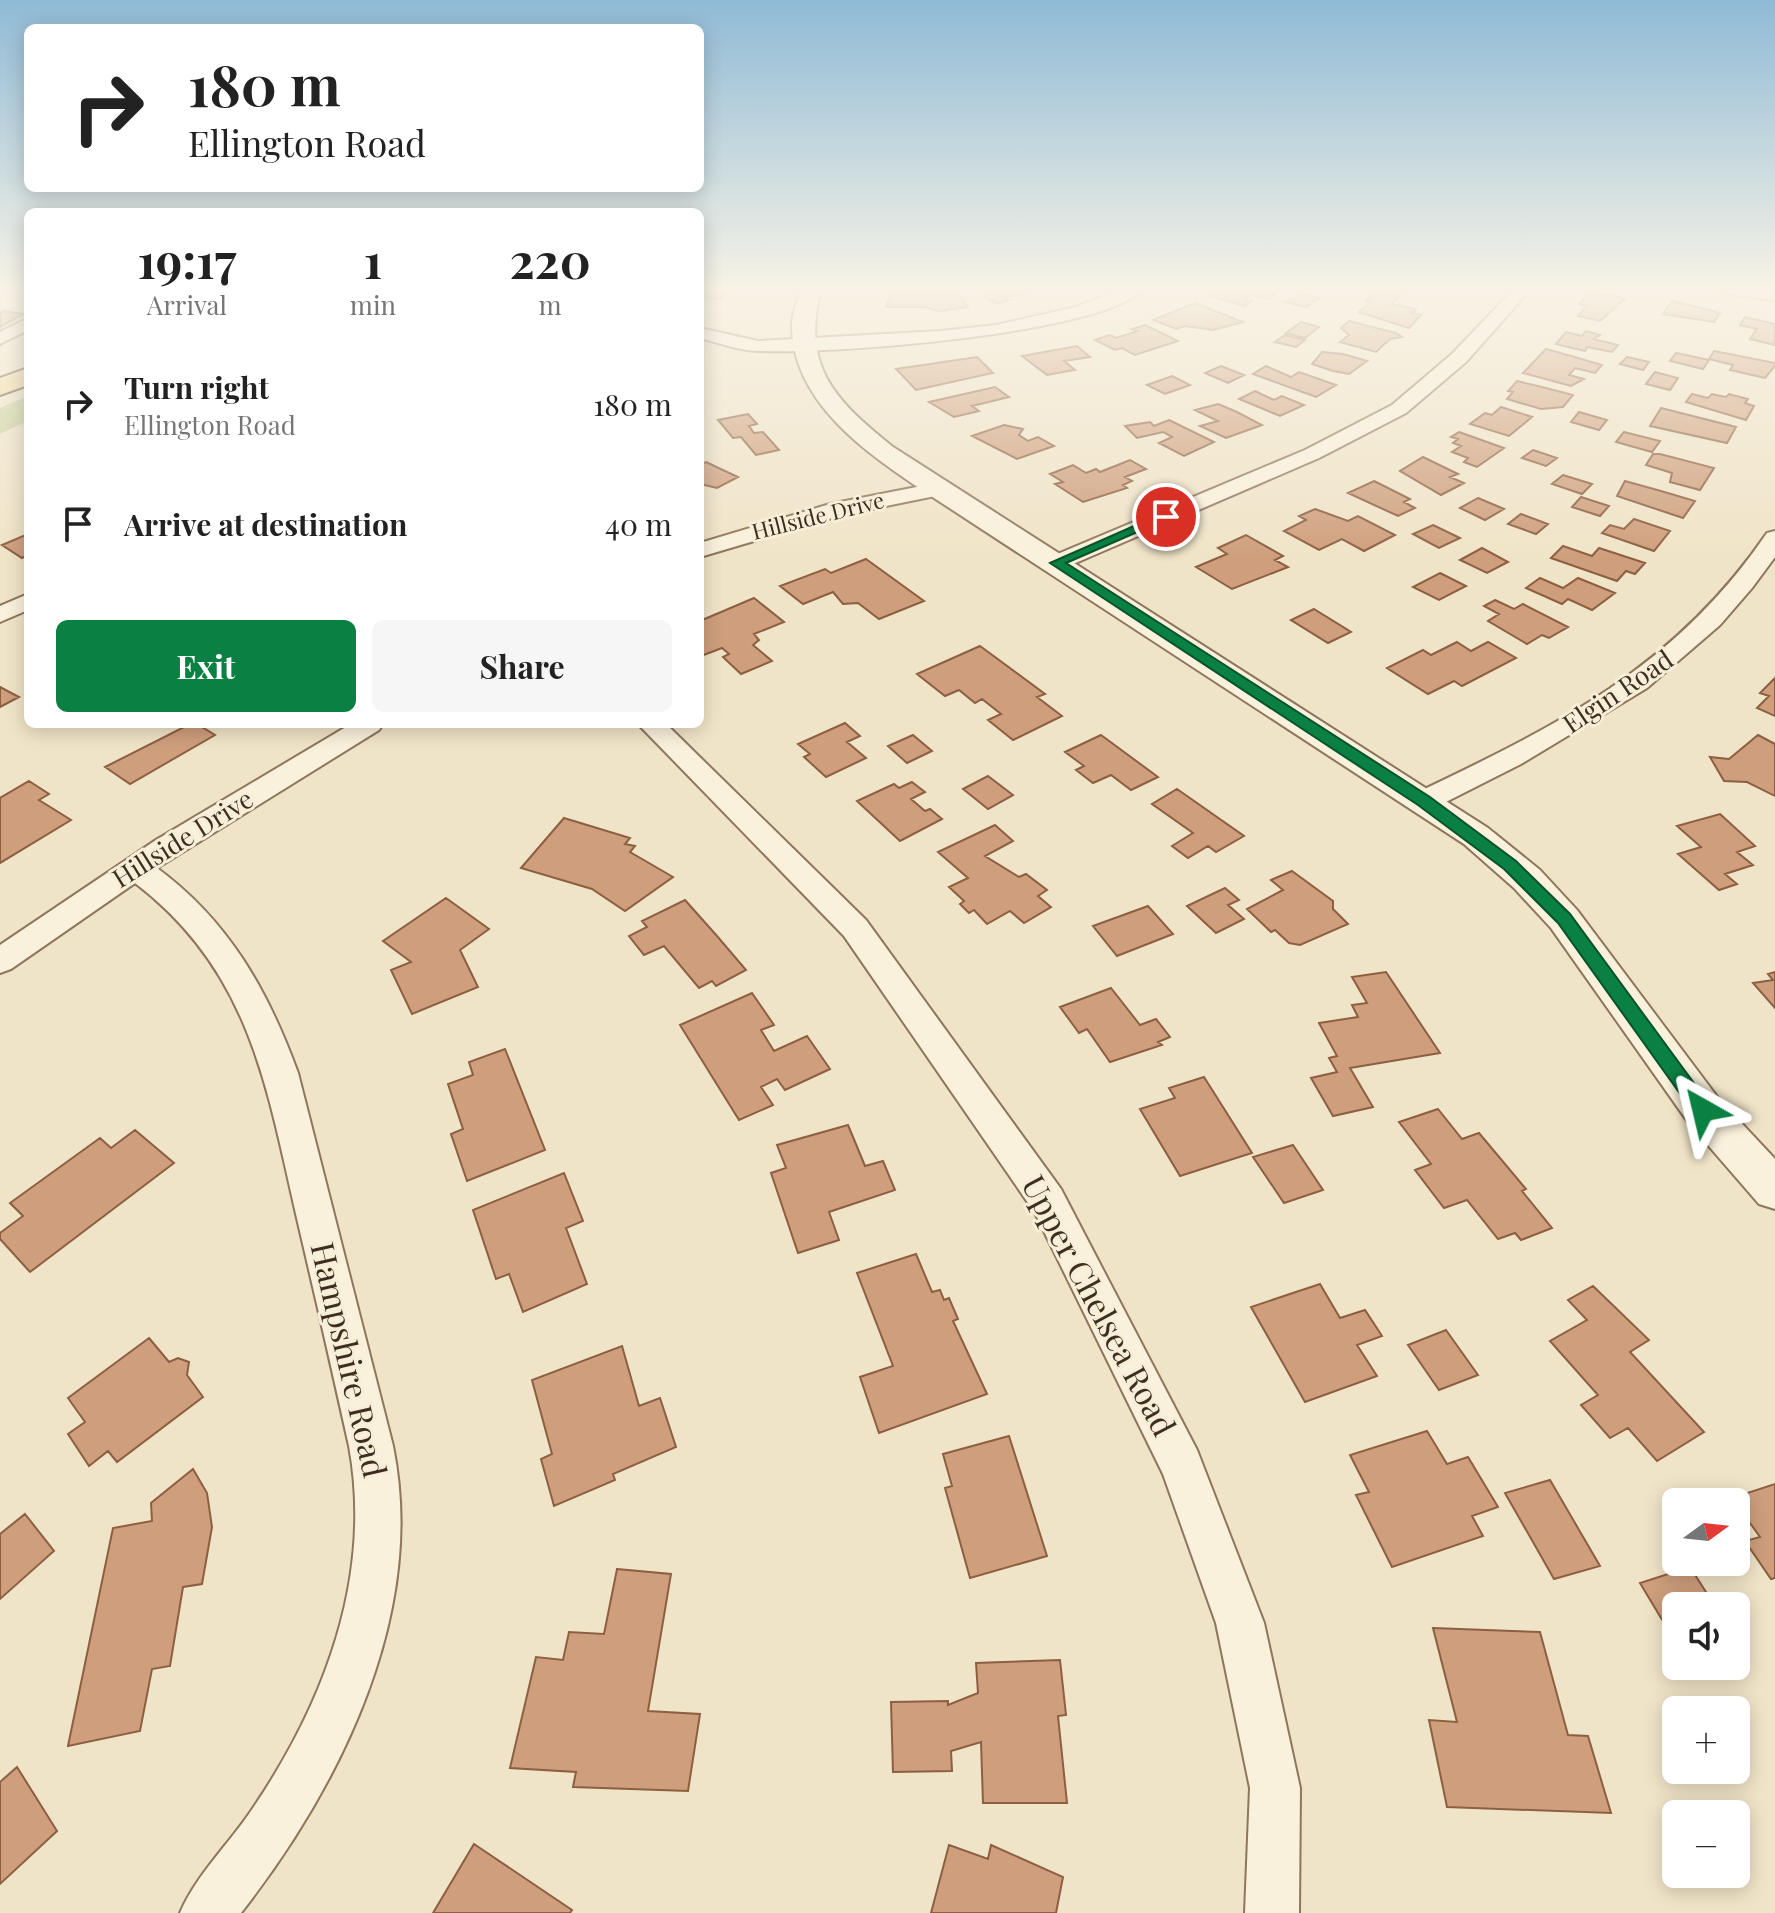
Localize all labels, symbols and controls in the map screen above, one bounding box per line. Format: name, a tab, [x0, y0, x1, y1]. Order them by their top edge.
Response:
text: 180 m	[188, 46, 341, 121]
icon: right	[56, 56, 160, 160]
text: Ellington Road	[188, 118, 426, 166]
text: 19:17	[137, 227, 236, 291]
text: 1	[364, 227, 382, 291]
text: 220	[509, 227, 591, 291]
text: Arrival	[147, 287, 227, 322]
text: min	[350, 287, 396, 322]
text: m	[538, 287, 562, 322]
text: Turn right	[124, 367, 269, 407]
icon: right	[56, 382, 100, 426]
text: 180 m	[593, 384, 672, 424]
text: Ellington Road	[124, 407, 296, 442]
pin	[1132, 483, 1200, 551]
street label: Hillside Drive	[749, 484, 887, 546]
icon: arrive	[1144, 495, 1188, 539]
icon: arrive	[56, 502, 100, 546]
text: Arrive at destination	[124, 504, 407, 544]
text: 40 m	[605, 504, 672, 544]
button: Exit	[56, 620, 356, 712]
button: Share	[372, 620, 672, 712]
street label: Elgin Road	[1555, 641, 1679, 740]
street label: Hillside Drive	[105, 781, 259, 895]
position arrow	[1661, 1068, 1745, 1152]
street label: Upper Chelsea Road	[1013, 1167, 1187, 1443]
street label: Hampshire Road	[302, 1238, 398, 1481]
north arrow	[1662, 1488, 1750, 1576]
map controls	[1662, 1488, 1750, 1888]
button: sound	[1662, 1592, 1750, 1680]
button: +	[1662, 1696, 1750, 1784]
button: −	[1662, 1800, 1750, 1888]

